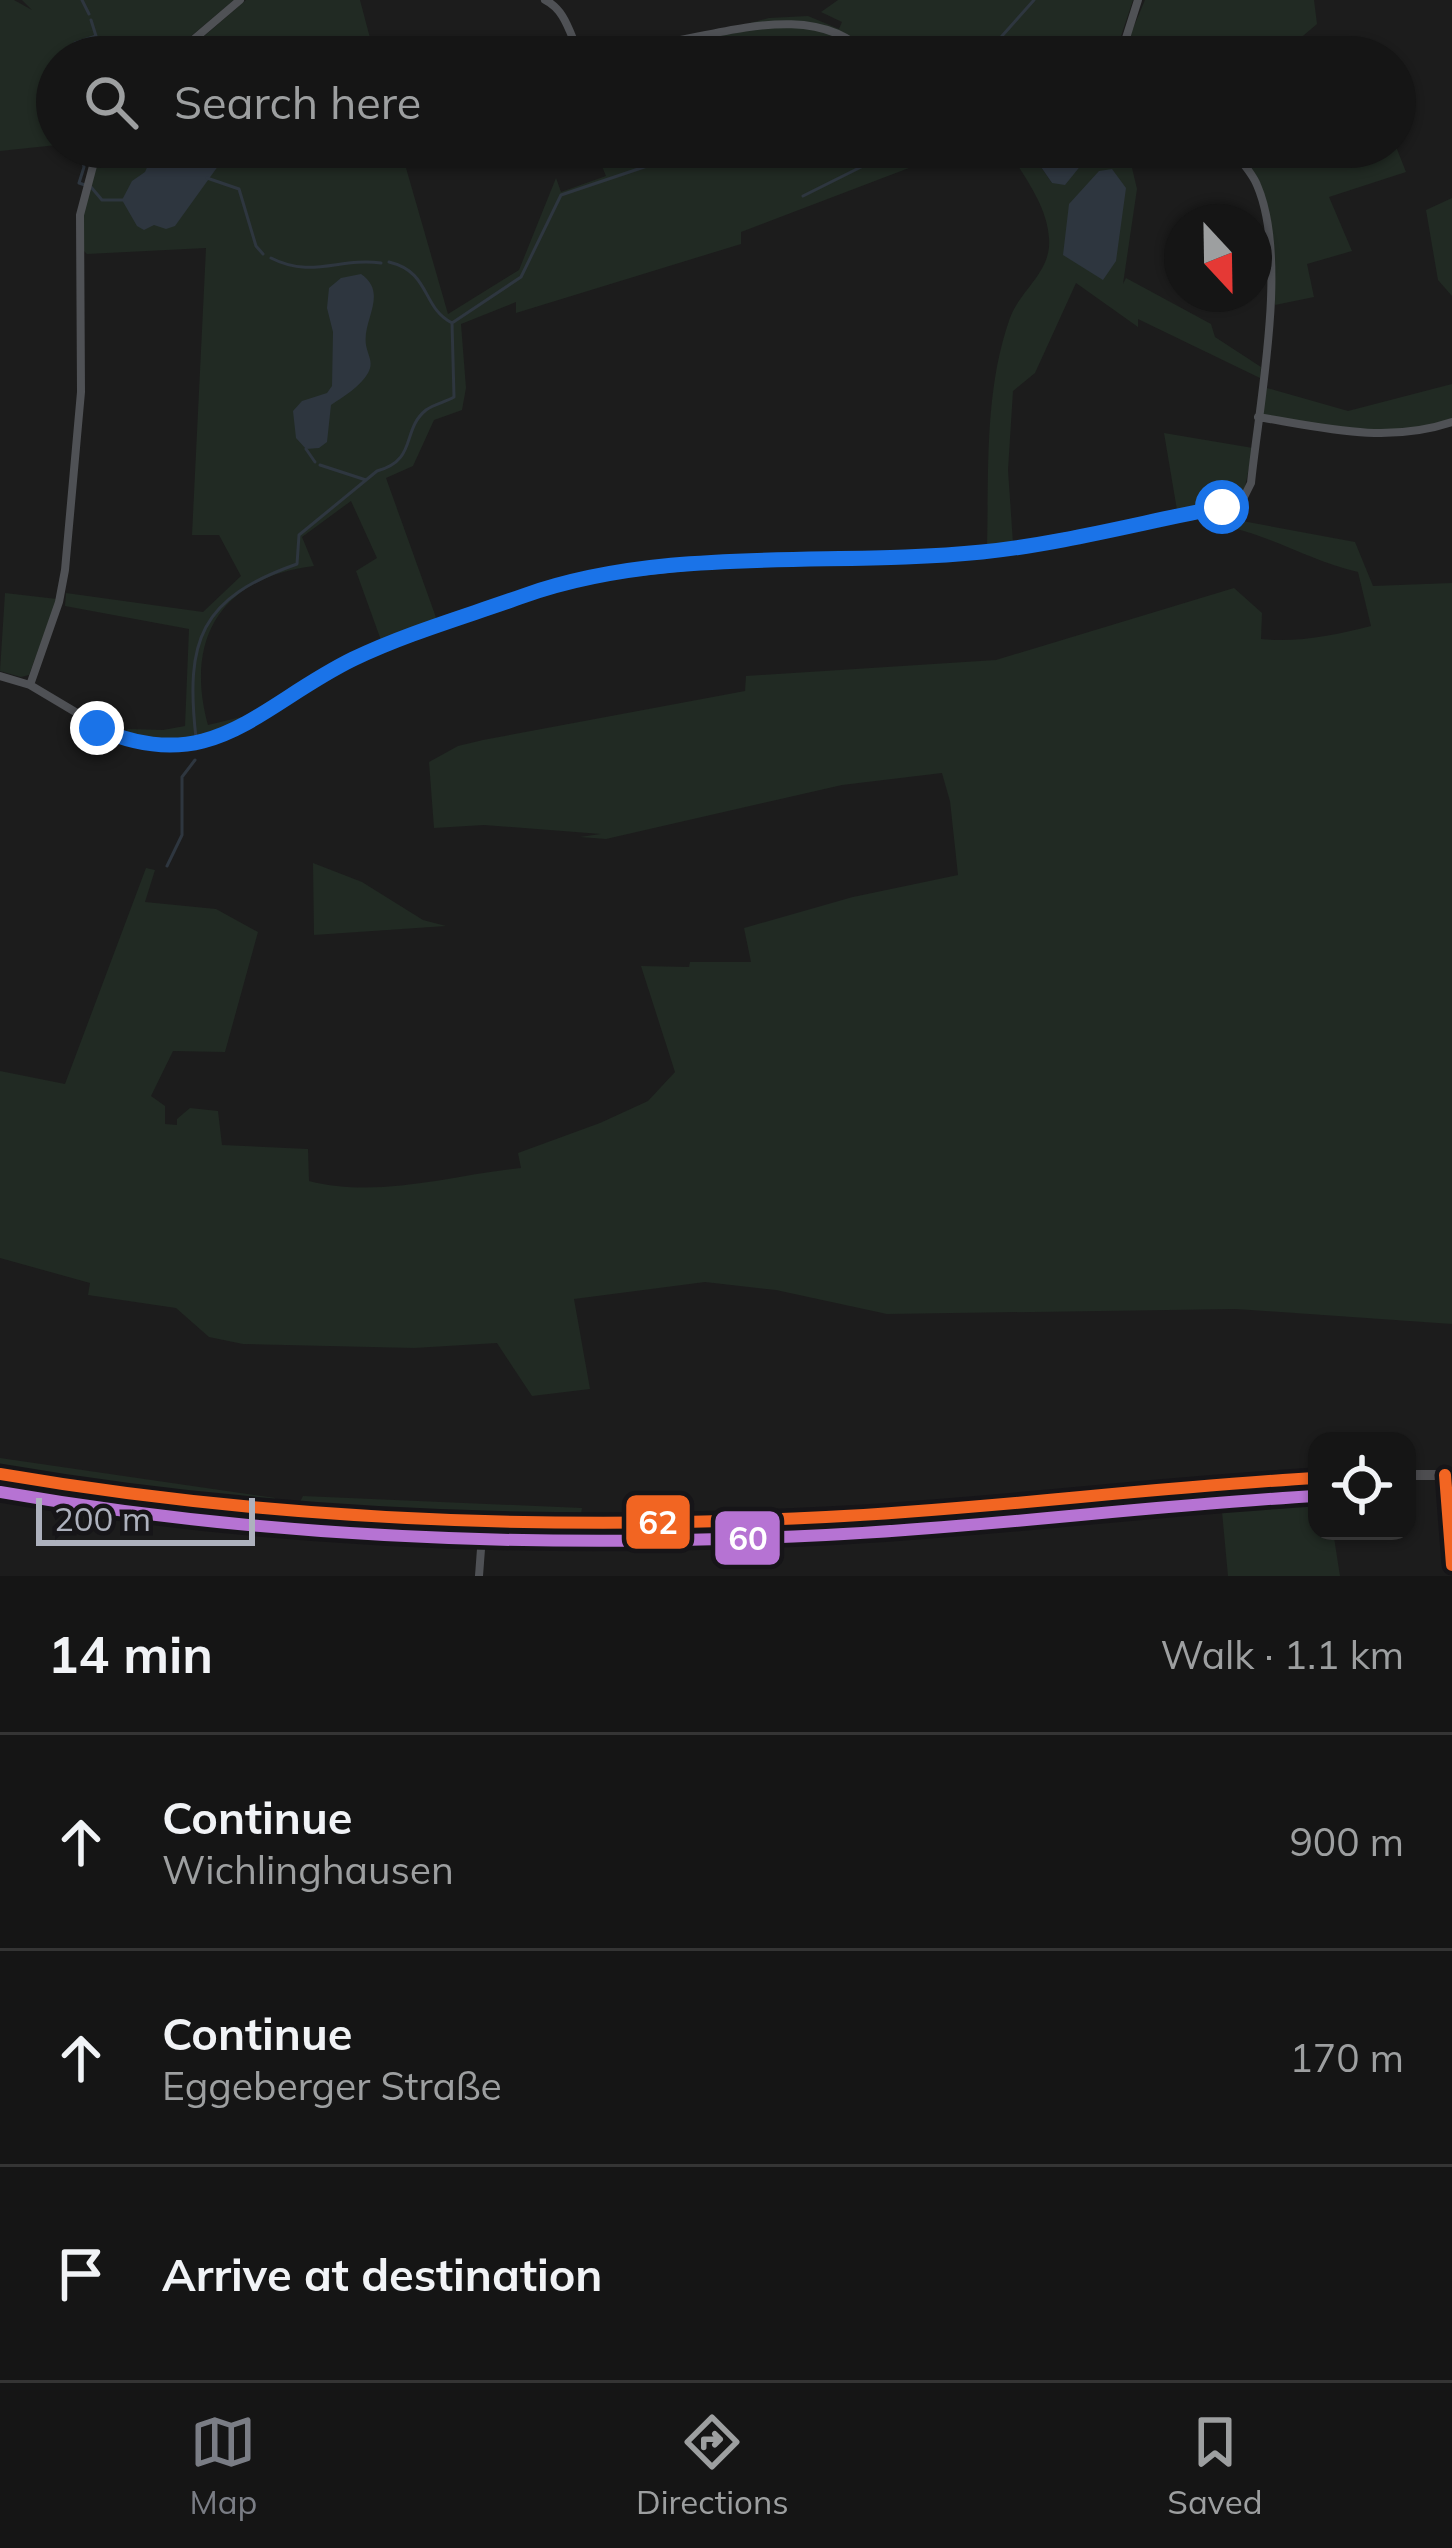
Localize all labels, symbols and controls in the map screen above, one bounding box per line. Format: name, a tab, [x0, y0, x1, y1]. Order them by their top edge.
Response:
search box	[36, 36, 1416, 168]
icon: search	[78, 69, 144, 135]
text: Search here	[174, 74, 421, 130]
north arrow	[1164, 204, 1272, 312]
route start	[1195, 480, 1249, 534]
route end	[70, 701, 124, 755]
map controls	[1308, 1432, 1416, 1540]
button: locate	[1308, 1432, 1416, 1540]
scale bar	[36, 1492, 255, 1545]
line badge: 62	[624, 1493, 692, 1551]
text: 200 m	[54, 1498, 151, 1539]
text: 62	[638, 1501, 678, 1542]
line badge: 60	[713, 1509, 782, 1567]
text: 60	[728, 1517, 768, 1558]
text: 14 min	[48, 1622, 213, 1686]
text: Walk · 1.1 km	[1161, 1630, 1404, 1679]
text: Continue	[162, 1789, 352, 1845]
icon: ahead	[48, 1809, 114, 1875]
text: 900 m	[1289, 1817, 1404, 1866]
text: Wichlinghausen	[162, 1845, 454, 1894]
text: Continue	[162, 2005, 352, 2061]
icon: ahead	[48, 2025, 114, 2091]
text: 170 m	[1289, 2033, 1404, 2082]
text: Eggeberger Straße	[162, 2061, 502, 2110]
icon: arrive	[48, 2241, 114, 2307]
text: Arrive at destination	[162, 2246, 602, 2302]
tab: Map	[189, 2409, 257, 2522]
tab: Directions	[636, 2409, 789, 2522]
tab: Saved	[1167, 2409, 1263, 2522]

